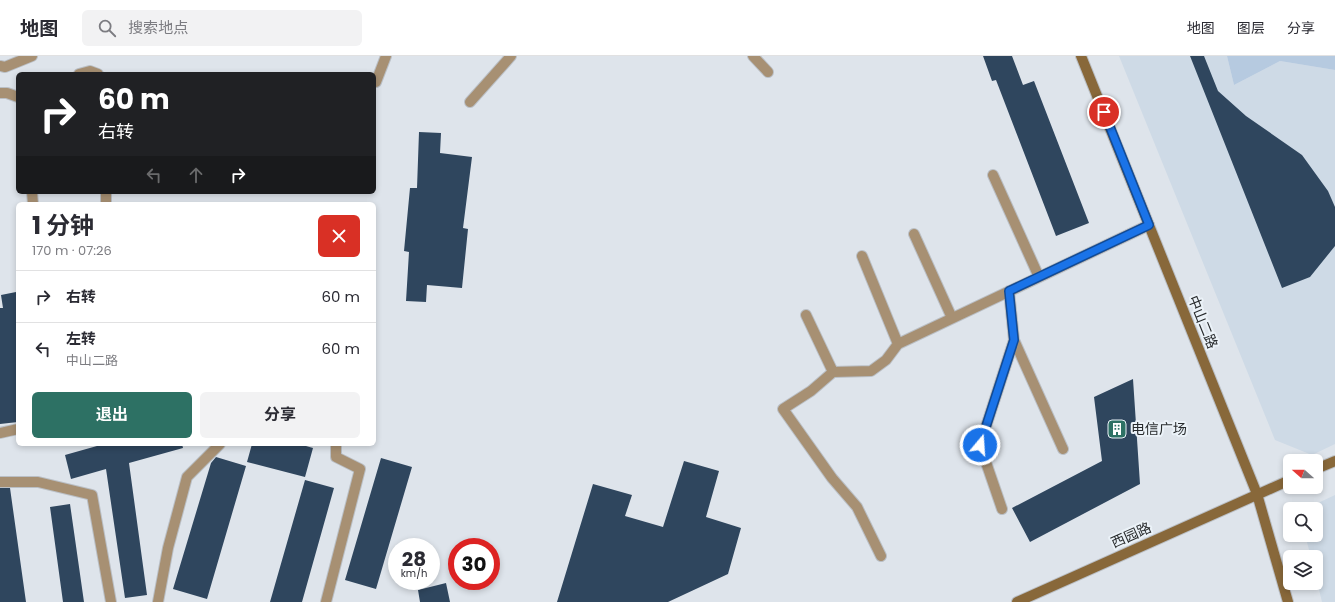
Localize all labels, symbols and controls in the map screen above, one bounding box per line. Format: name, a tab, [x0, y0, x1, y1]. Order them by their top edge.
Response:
search box	[82, 10, 362, 46]
text: 地图	[20, 15, 58, 42]
icon: search	[96, 17, 118, 39]
text: 搜索地点	[128, 17, 188, 38]
text: 地图	[1187, 18, 1215, 38]
text: 图层	[1237, 18, 1265, 38]
text: 分享	[1287, 18, 1315, 38]
text: 60 m	[98, 80, 170, 119]
icon: right	[32, 88, 84, 140]
pin	[1087, 95, 1121, 129]
icon: arrive	[1093, 101, 1115, 123]
text: 右转	[98, 119, 134, 144]
icon: left	[143, 164, 165, 186]
icon: ahead	[185, 164, 207, 186]
icon: right	[227, 164, 249, 186]
text: 1 分钟	[32, 209, 94, 242]
button: close	[318, 215, 360, 257]
text: 170 m · 07:26	[32, 241, 112, 260]
icon: right	[32, 286, 54, 308]
text: 右转	[66, 286, 96, 307]
text: 60 m	[322, 286, 360, 307]
street label: 中山二路	[1183, 292, 1223, 352]
text: 左转	[66, 328, 96, 349]
icon: left	[32, 338, 54, 360]
text: 60 m	[322, 338, 360, 359]
text: 中山二路	[66, 351, 118, 370]
button: 退出	[32, 392, 192, 438]
button: 分享	[200, 392, 360, 438]
building icon: 电信广场	[1106, 418, 1128, 440]
place label: 电信广场	[1131, 419, 1187, 439]
position arrow	[959, 424, 1001, 466]
north arrow	[1283, 454, 1323, 494]
map controls	[1283, 454, 1323, 590]
button: search	[1283, 502, 1323, 542]
street label: 西园路	[1108, 517, 1154, 553]
speed limit sign: 30	[448, 538, 500, 590]
text: 28	[402, 545, 426, 573]
button: layers	[1283, 550, 1323, 590]
text: km/h	[401, 566, 427, 581]

